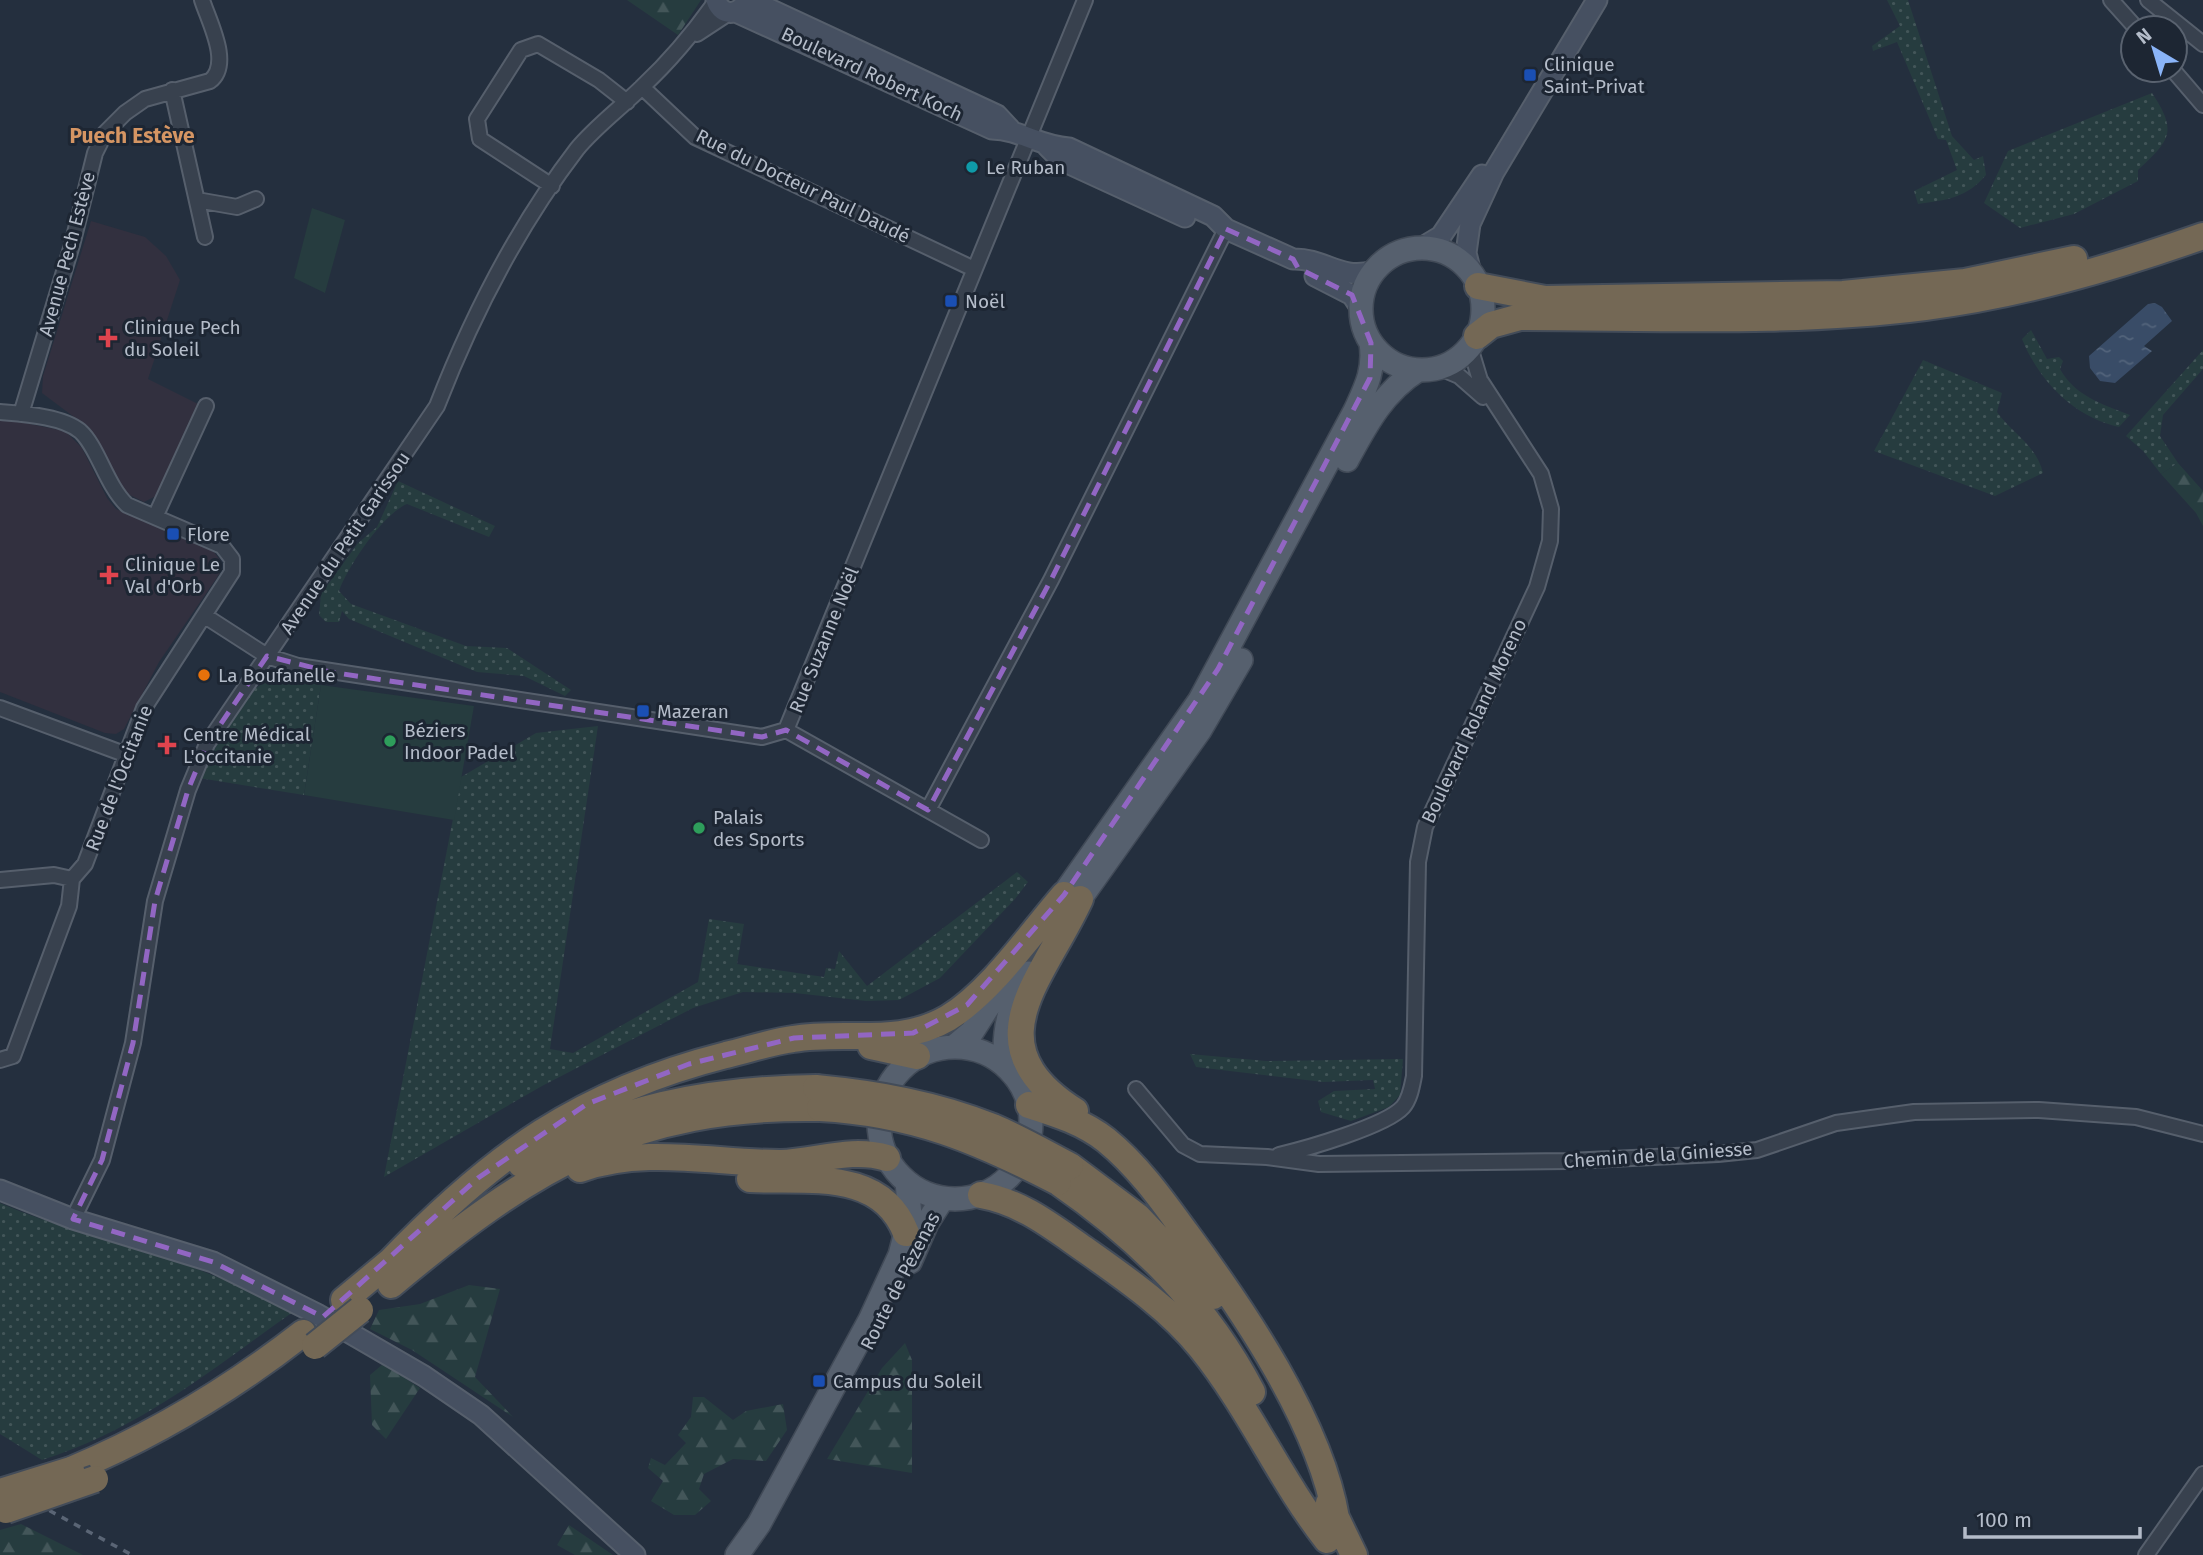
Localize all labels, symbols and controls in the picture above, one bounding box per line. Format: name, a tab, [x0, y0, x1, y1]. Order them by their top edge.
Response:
north arrow	[2119, 14, 2189, 84]
street label: Boulevard Robert Koch	[778, 22, 966, 126]
text: N	[2132, 23, 2156, 49]
place label: Clinique Saint-Privat	[1544, 53, 1645, 98]
marker: Clinique Saint-Privat	[1522, 67, 1538, 83]
district label: Puech Estève	[69, 123, 195, 149]
street label: Rue du Docteur Paul Daudé	[692, 124, 914, 248]
place label: Le Ruban	[986, 156, 1066, 179]
marker: Le Ruban	[964, 159, 980, 175]
street label: Avenue Pech Estève	[34, 169, 100, 339]
place label: Noël	[965, 290, 1005, 313]
marker: Noël	[943, 293, 959, 309]
place label: Clinique Pech du Soleil	[124, 316, 241, 361]
marker: Clinique Pech du Soleil	[98, 328, 118, 348]
street label: Avenue du Petit Garissou	[275, 447, 415, 639]
place label: Flore	[187, 523, 230, 546]
marker: Flore	[165, 526, 181, 542]
place label: Clinique Le Val d'Orb	[125, 553, 220, 598]
street label: Rue Suzanne Noël	[784, 563, 864, 716]
marker: Clinique Le Val d'Orb	[99, 565, 119, 585]
street label: Boulevard Roland Moreno	[1416, 615, 1532, 827]
place label: La Boufanelle	[218, 664, 336, 687]
marker: La Boufanelle	[196, 667, 212, 683]
place label: Mazeran	[657, 700, 729, 723]
street label: Rue de l'Occitanie	[81, 702, 157, 854]
marker: Mazeran	[635, 703, 651, 719]
place label: Béziers Indoor Padel	[404, 719, 515, 764]
place label: Centre Médical L'occitanie	[183, 723, 311, 768]
marker: Béziers Indoor Padel	[382, 733, 398, 749]
marker: Centre Médical L'occitanie	[157, 735, 177, 755]
place label: Palais des Sports	[713, 806, 805, 851]
marker: Palais des Sports	[691, 820, 707, 836]
street label: Chemin de la Giniesse	[1563, 1137, 1753, 1173]
street label: Route de Pézenas	[855, 1208, 945, 1354]
place label: Campus du Soleil	[833, 1370, 982, 1393]
marker: Campus du Soleil	[811, 1373, 827, 1389]
scale bar	[1965, 1496, 2140, 1540]
text: 100 m	[1976, 1507, 2032, 1533]

